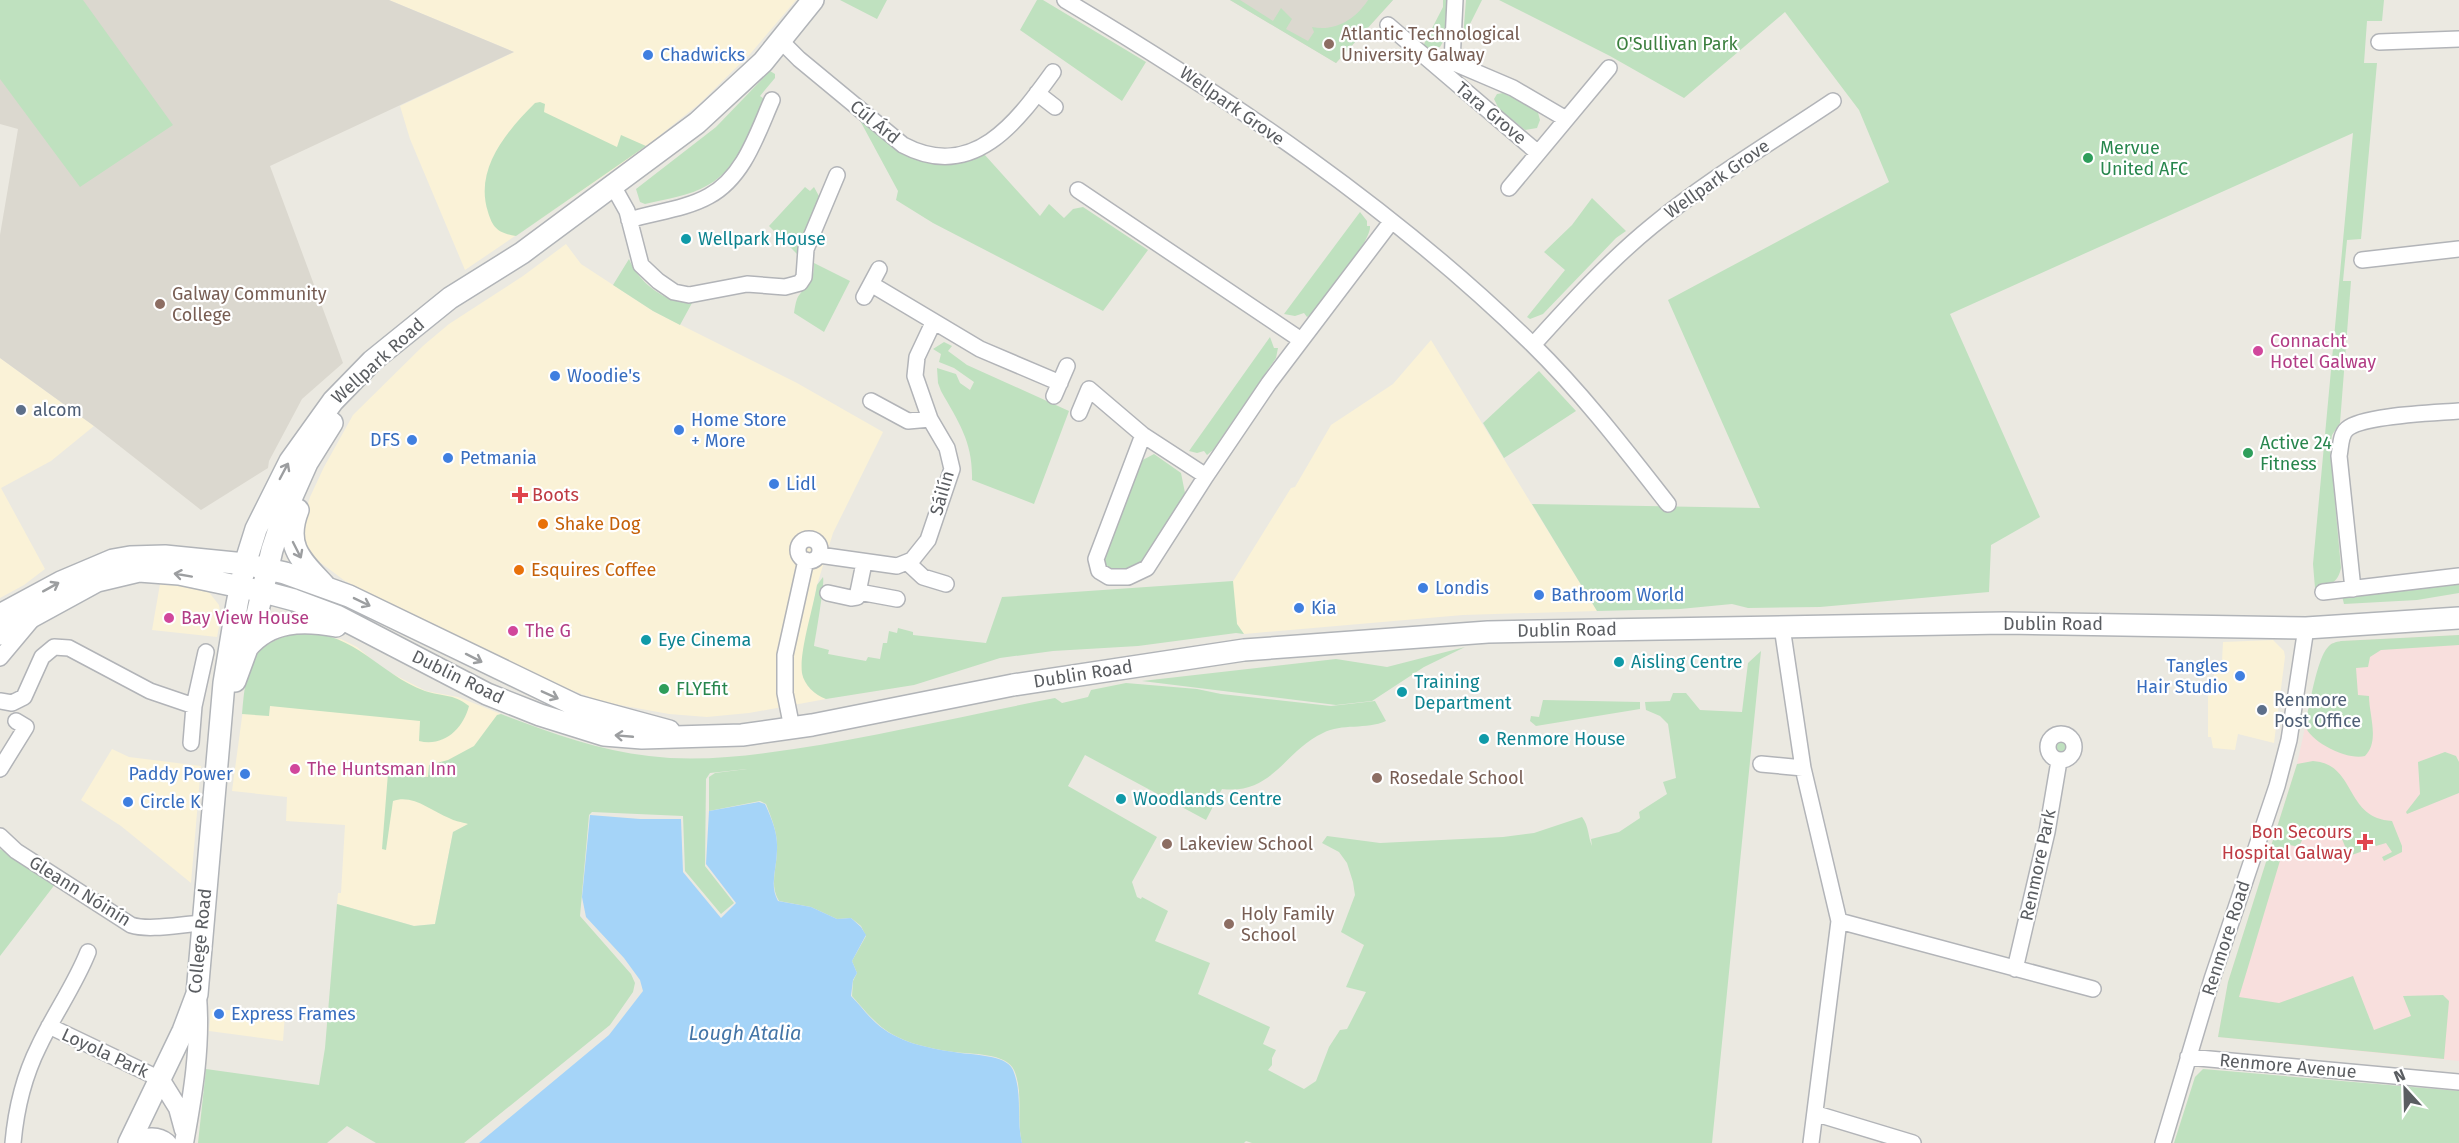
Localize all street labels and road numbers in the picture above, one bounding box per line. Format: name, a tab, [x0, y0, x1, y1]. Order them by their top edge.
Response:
street label: Wellpark Grove	[1175, 62, 1289, 150]
street label: Tara Grove	[1451, 77, 1531, 149]
street label: Cúl Árd	[846, 94, 905, 149]
street label: Wellpark Grove	[1660, 135, 1774, 223]
street label: Wellpark Road	[327, 313, 429, 409]
street label: Sáilín	[925, 468, 959, 518]
street label: Dublin Road	[2003, 613, 2103, 635]
street label: Dublin Road	[1517, 618, 1617, 642]
street label: Dublin Road	[408, 645, 508, 709]
street label: Dublin Road	[1032, 655, 1134, 693]
street label: Renmore Park	[2015, 807, 2061, 923]
street label: Gleann Nóinín	[25, 851, 135, 931]
street label: Renmore Road	[2197, 878, 2255, 998]
street label: College Road	[184, 887, 216, 995]
street label: Loyola Park	[58, 1023, 153, 1083]
street label: Renmore Avenue	[2218, 1049, 2358, 1083]

